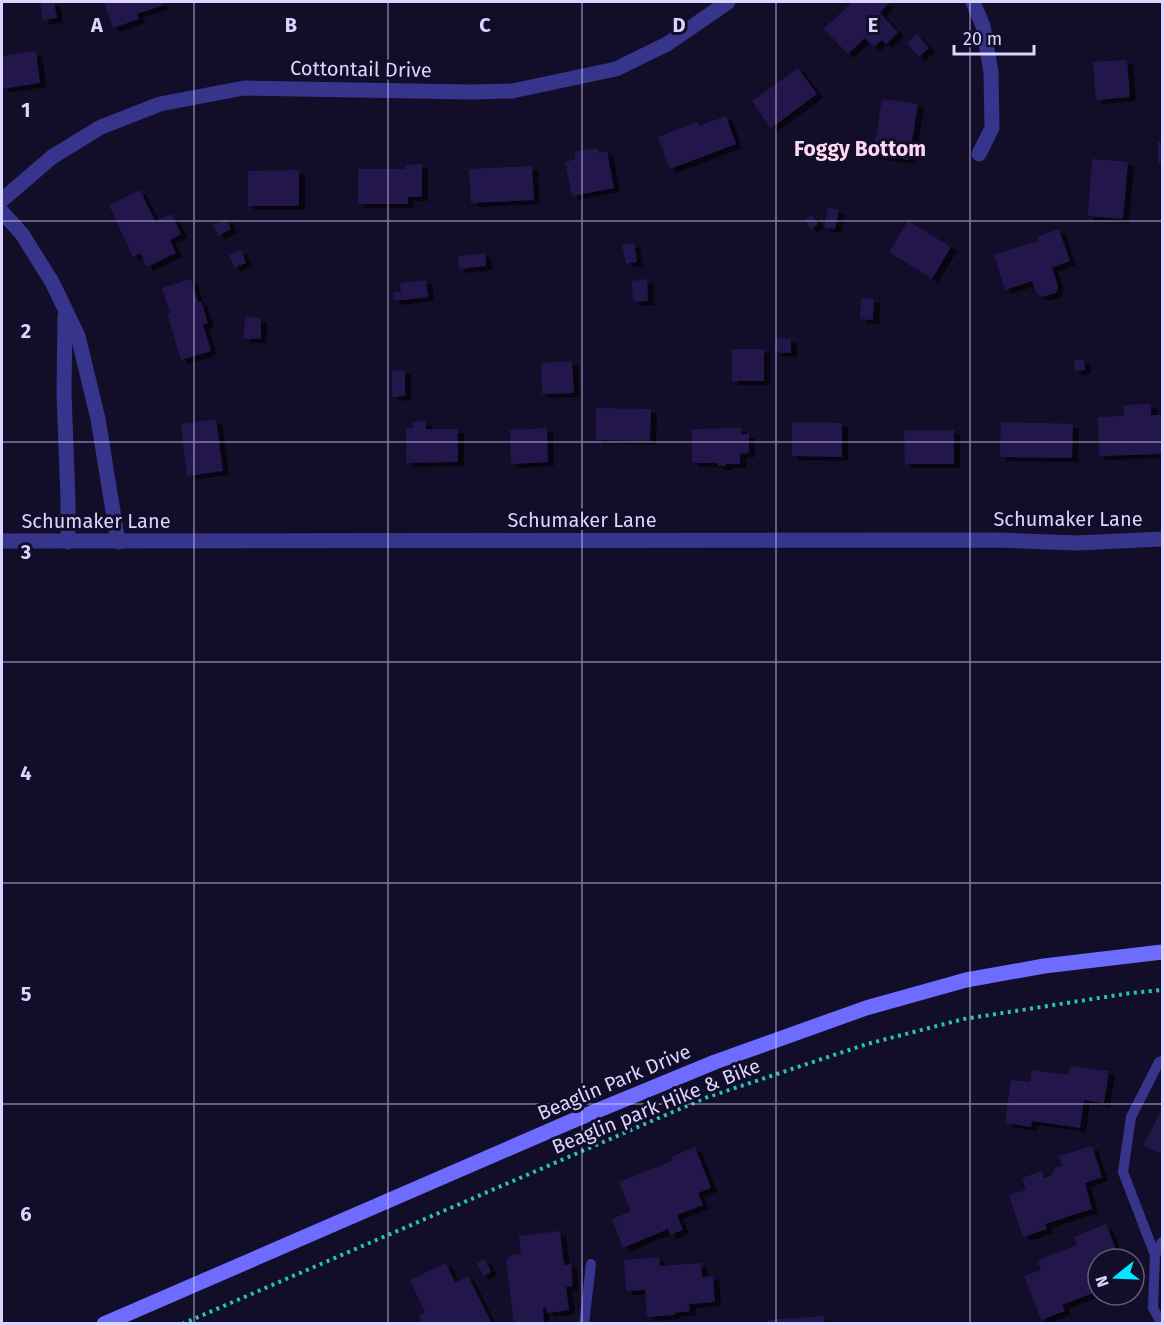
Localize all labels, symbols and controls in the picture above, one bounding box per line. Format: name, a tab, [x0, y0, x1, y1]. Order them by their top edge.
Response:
text: A	[90, 13, 104, 37]
text: B	[285, 13, 297, 37]
text: C	[479, 13, 491, 37]
text: D	[672, 13, 686, 37]
text: E	[868, 13, 878, 37]
scale bar	[954, 18, 1034, 56]
text: 20 m	[963, 28, 1002, 50]
street label: Cottontail Drive	[290, 56, 432, 82]
text: 1	[21, 98, 31, 122]
district label: Foggy Bottom	[794, 136, 926, 162]
text: 2	[21, 319, 31, 343]
street label: Schumaker Lane	[993, 507, 1143, 531]
street label: Schumaker Lane	[507, 508, 657, 532]
street label: Schumaker Lane	[21, 509, 171, 533]
text: 3	[20, 540, 31, 564]
text: 4	[20, 761, 32, 785]
text: 5	[21, 982, 32, 1006]
street label: Beaglin Park Drive	[534, 1039, 694, 1125]
street label: Beaglin park Hike & Bike	[548, 1053, 764, 1159]
text: 6	[20, 1202, 32, 1226]
north arrow	[1086, 1247, 1146, 1307]
text: N	[1092, 1274, 1113, 1289]

